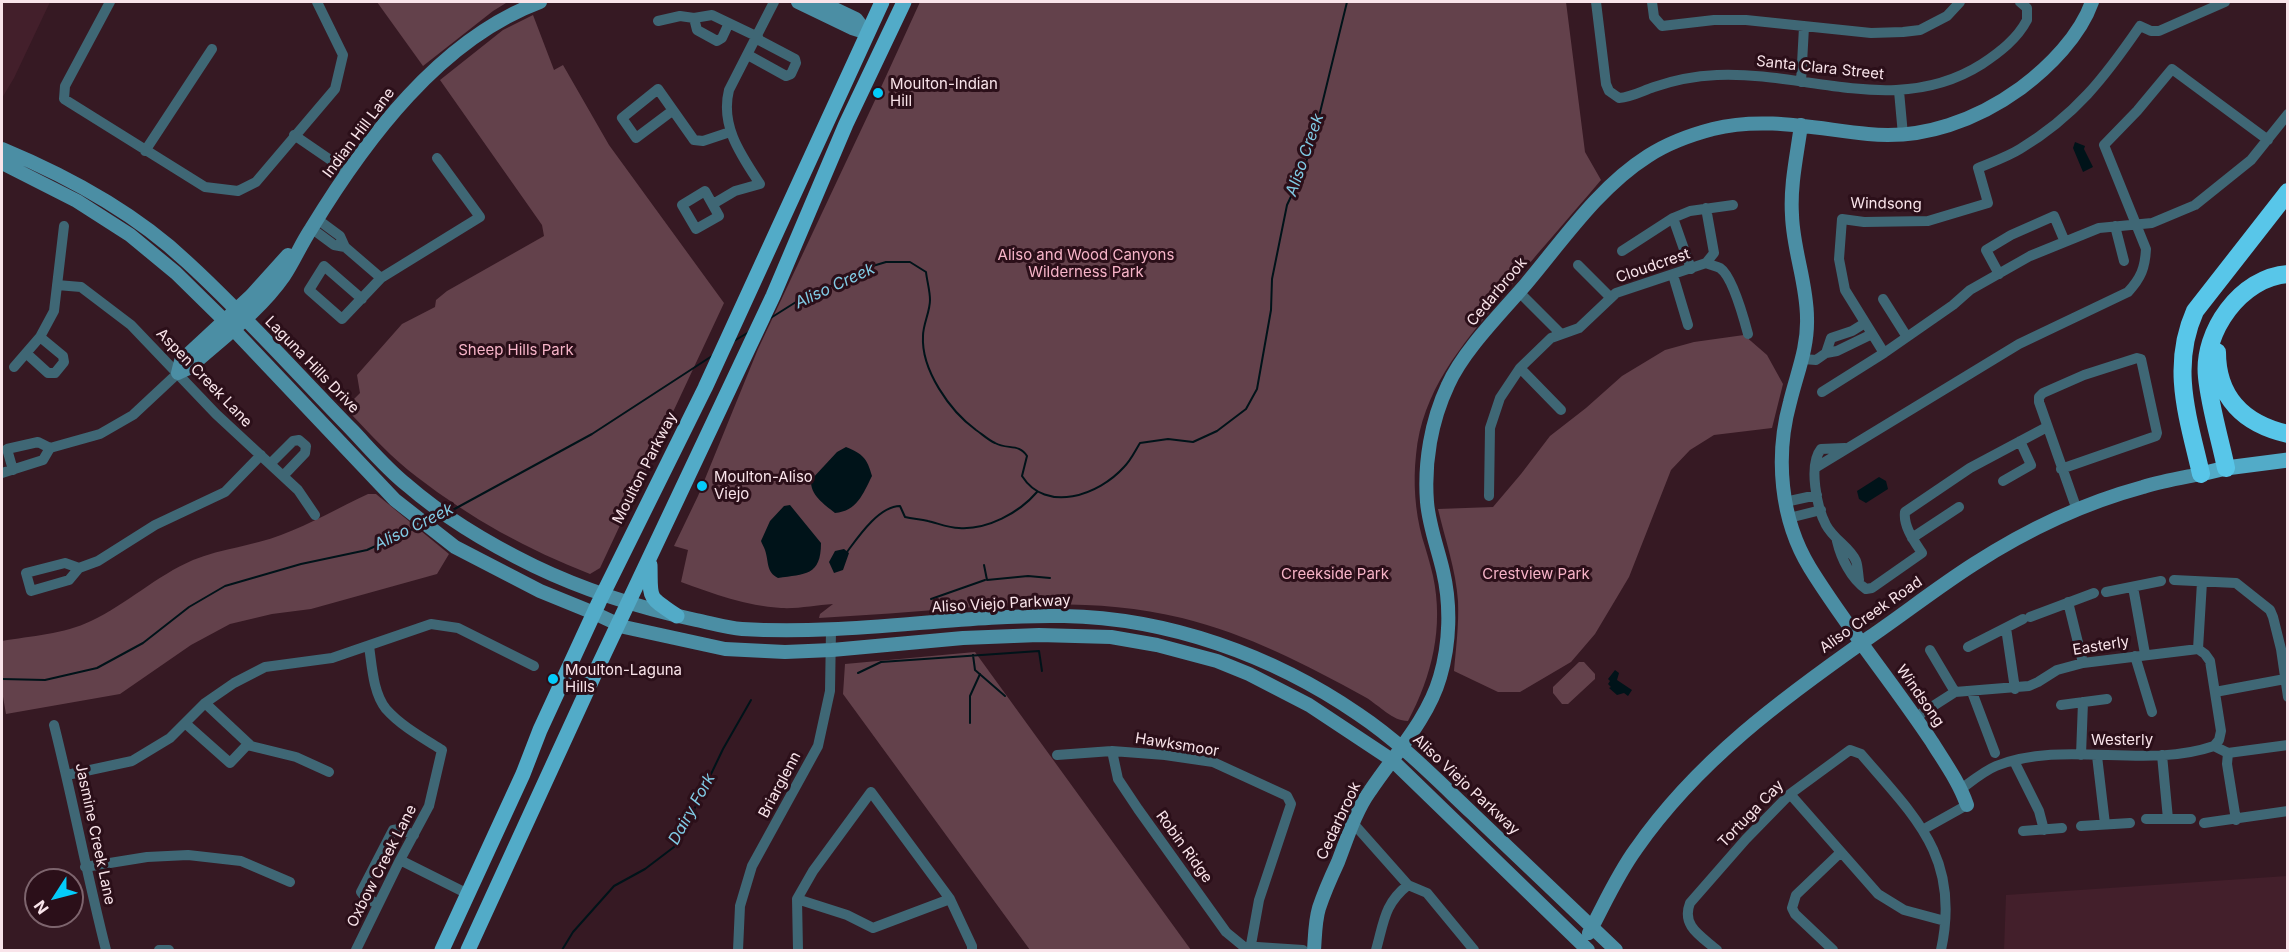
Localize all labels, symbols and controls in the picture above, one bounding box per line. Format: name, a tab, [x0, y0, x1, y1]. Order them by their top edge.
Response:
street label: Santa Clara Street	[1755, 52, 1885, 84]
place label: Moulton-Indian Hill	[890, 75, 998, 110]
street label: Indian Hill Lane	[319, 84, 399, 182]
marker: Moulton-Indian Hill	[871, 86, 885, 100]
water label: Aliso Creek	[1282, 111, 1328, 199]
street label: Windsong	[1850, 194, 1922, 214]
street label: Cloudcrest	[1614, 245, 1692, 287]
park label: Aliso and Wood Canyons Wilderness Park	[998, 246, 1174, 281]
street label: Cedarbrook	[1463, 254, 1531, 330]
water label: Aliso Creek	[792, 259, 878, 313]
street label: Laguna Hills Drive	[261, 313, 363, 417]
street label: Aspen Creek Lane	[152, 325, 256, 431]
park label: Sheep Hills Park	[458, 341, 574, 359]
street label: Moulton Parkway	[609, 409, 681, 527]
place label: Moulton-Aliso Viejo	[714, 468, 813, 503]
marker: Moulton-Aliso Viejo	[695, 479, 709, 493]
water label: Aliso Creek	[371, 500, 457, 554]
park label: Creekside Park	[1281, 565, 1389, 583]
park label: Crestview Park	[1482, 565, 1590, 583]
street label: Aliso Creek Road	[1816, 573, 1926, 657]
street label: Aliso Viejo Parkway	[931, 591, 1071, 617]
street label: Easterly	[2072, 633, 2130, 659]
place label: Moulton-Laguna Hills	[565, 661, 682, 696]
street label: Windsong	[1892, 662, 1948, 730]
marker: Moulton-Laguna Hills	[546, 672, 560, 686]
street label: Hawksmoor	[1134, 729, 1220, 761]
street label: Aliso Viejo Parkway	[1409, 731, 1523, 839]
street label: Westerly	[2091, 731, 2153, 749]
street label: Briarglenn	[755, 749, 805, 821]
street label: Jasmine Creek Lane	[71, 762, 119, 906]
water label: Dairy Fork	[665, 770, 719, 848]
street label: Tortuga Cay	[1714, 777, 1788, 851]
street label: Cedarbrook	[1313, 779, 1365, 863]
street label: Oxbow Creek Lane	[343, 802, 421, 930]
street label: Robin Ridge	[1152, 807, 1216, 887]
north arrow	[24, 868, 84, 928]
text: N	[29, 897, 53, 918]

